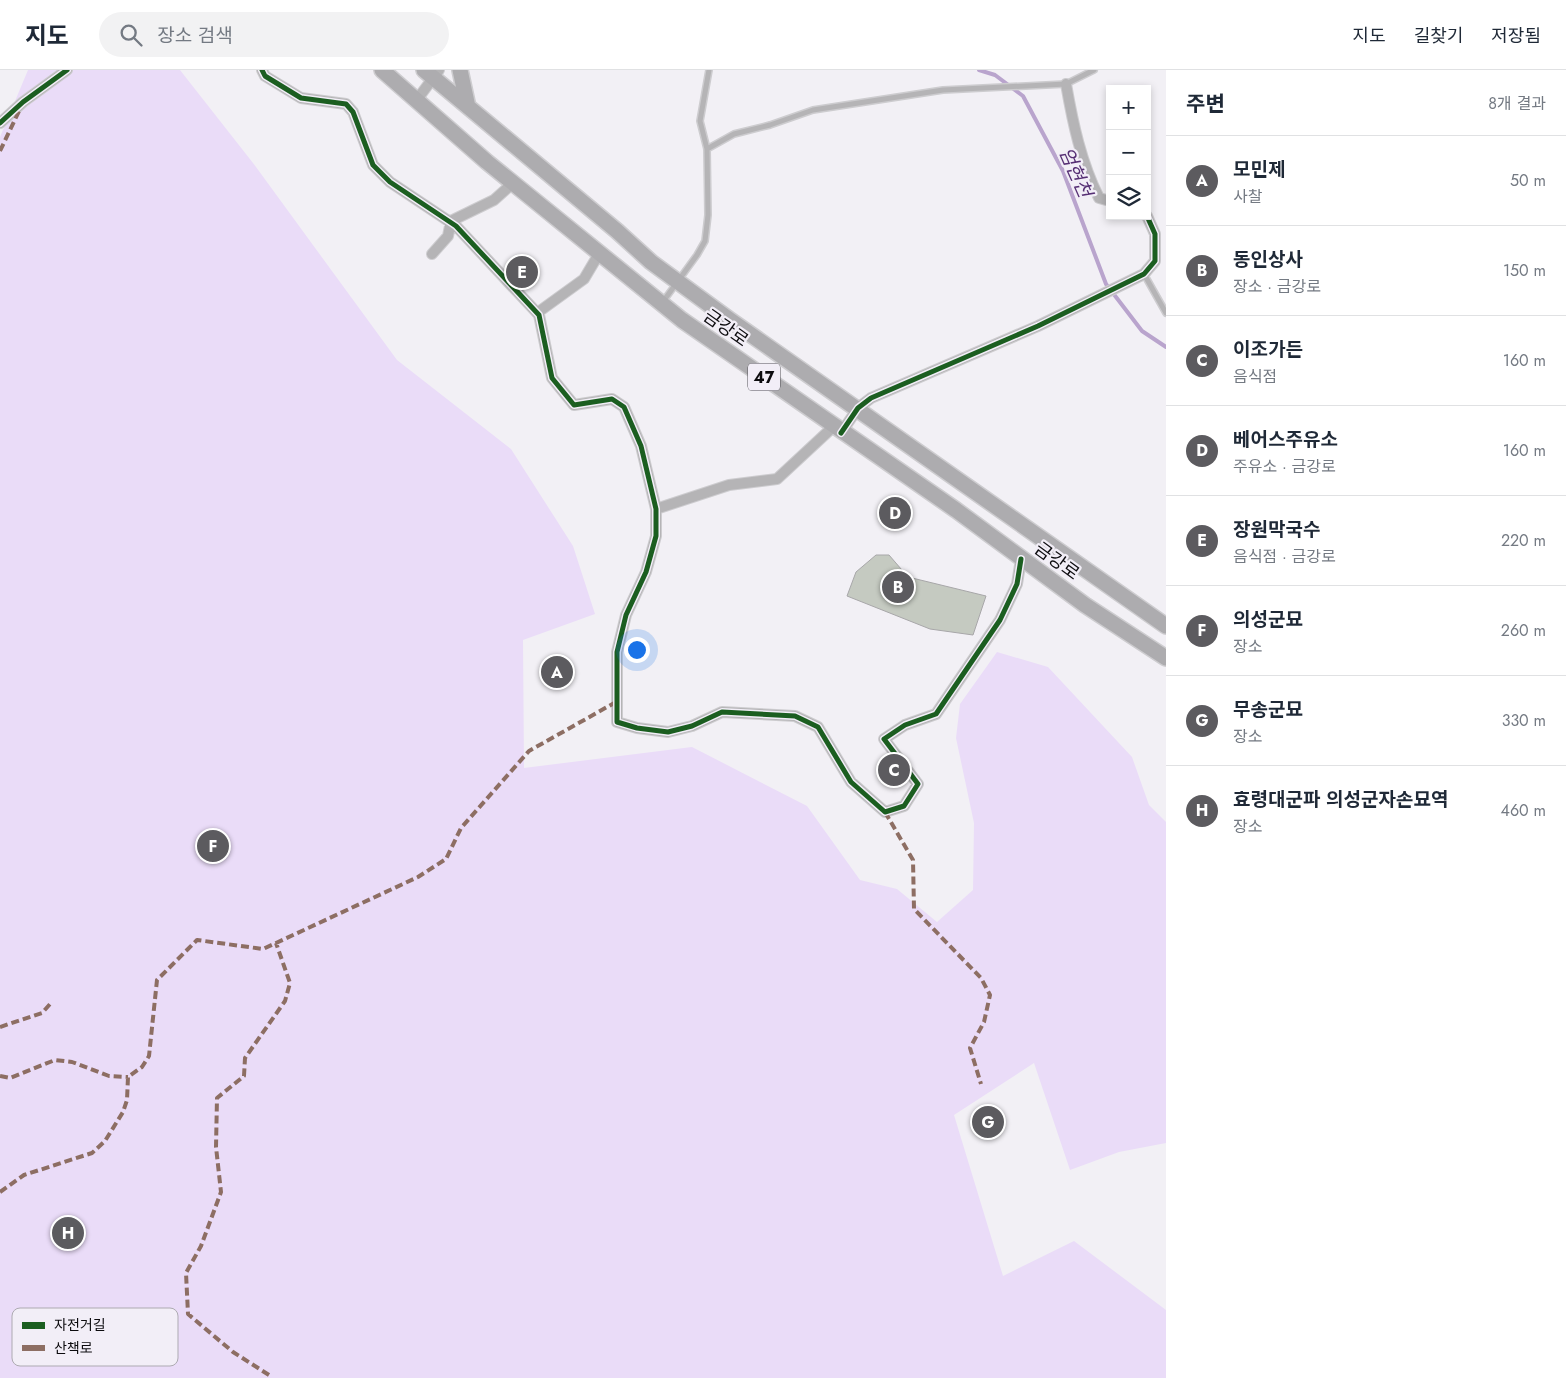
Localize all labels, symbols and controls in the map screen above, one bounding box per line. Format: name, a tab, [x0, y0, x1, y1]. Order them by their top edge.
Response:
search box	[99, 12, 449, 57]
text: 지도	[25, 18, 69, 53]
icon: search	[117, 21, 145, 49]
text: 장소 검색	[157, 22, 233, 49]
text: 지도	[1353, 23, 1386, 49]
text: 길찾기	[1414, 23, 1463, 49]
text: 저장됨	[1491, 23, 1541, 49]
map controls	[1106, 85, 1151, 220]
button: +	[1106, 85, 1151, 130]
text: 주변	[1186, 89, 1225, 119]
text: 8개 결과	[1488, 92, 1546, 115]
button: −	[1106, 130, 1151, 175]
water label: 엄현천	[1053, 143, 1099, 203]
text: 모민제	[1233, 156, 1285, 183]
text: A	[1196, 169, 1208, 192]
text: 50 m	[1510, 169, 1546, 192]
button: layers	[1106, 175, 1151, 220]
text: 사찰	[1233, 185, 1262, 208]
text: 동인상사	[1233, 246, 1303, 273]
pin: E	[506, 253, 538, 291]
text: B	[1197, 259, 1207, 282]
text: 150 m	[1503, 259, 1546, 282]
text: 장소 · 금강로	[1233, 275, 1321, 298]
street label: 금강로	[698, 303, 754, 353]
text: 이조가든	[1233, 336, 1303, 363]
text: C	[1196, 349, 1208, 372]
text: 160 m	[1503, 349, 1546, 372]
road number: 47	[748, 364, 780, 390]
text: 음식점	[1233, 365, 1277, 388]
text: 베어스주유소	[1233, 426, 1338, 453]
text: D	[1196, 439, 1208, 462]
text: 160 m	[1503, 439, 1546, 462]
text: 주유소 · 금강로	[1233, 455, 1336, 478]
pin: D	[879, 494, 911, 532]
text: 장원막국수	[1233, 516, 1320, 543]
text: E	[1197, 529, 1207, 552]
text: 220 m	[1501, 529, 1546, 552]
street label: 금강로	[1029, 536, 1085, 586]
text: 음식점 · 금강로	[1233, 545, 1336, 568]
pin: B	[882, 568, 914, 606]
text: 의성군묘	[1233, 606, 1303, 633]
text: F	[1198, 619, 1206, 642]
text: 260 m	[1501, 619, 1546, 642]
text: 장소	[1233, 635, 1262, 658]
your location	[624, 637, 650, 663]
pin: A	[541, 653, 573, 691]
text: 무송군묘	[1233, 696, 1303, 723]
text: G	[1195, 709, 1209, 732]
text: 330 m	[1502, 709, 1546, 732]
text: 장소	[1233, 725, 1262, 748]
pin: C	[878, 751, 910, 789]
text: 효령대군파 의성군자손묘역	[1233, 786, 1448, 813]
text: H	[1196, 799, 1208, 822]
text: 460 m	[1501, 799, 1546, 822]
text: 장소	[1233, 815, 1262, 838]
pin: F	[197, 827, 229, 865]
pin: G	[972, 1103, 1004, 1141]
pin: H	[52, 1214, 84, 1252]
legend	[12, 1308, 178, 1366]
text: 자전거길	[54, 1315, 106, 1335]
text: 산책로	[54, 1338, 93, 1358]

